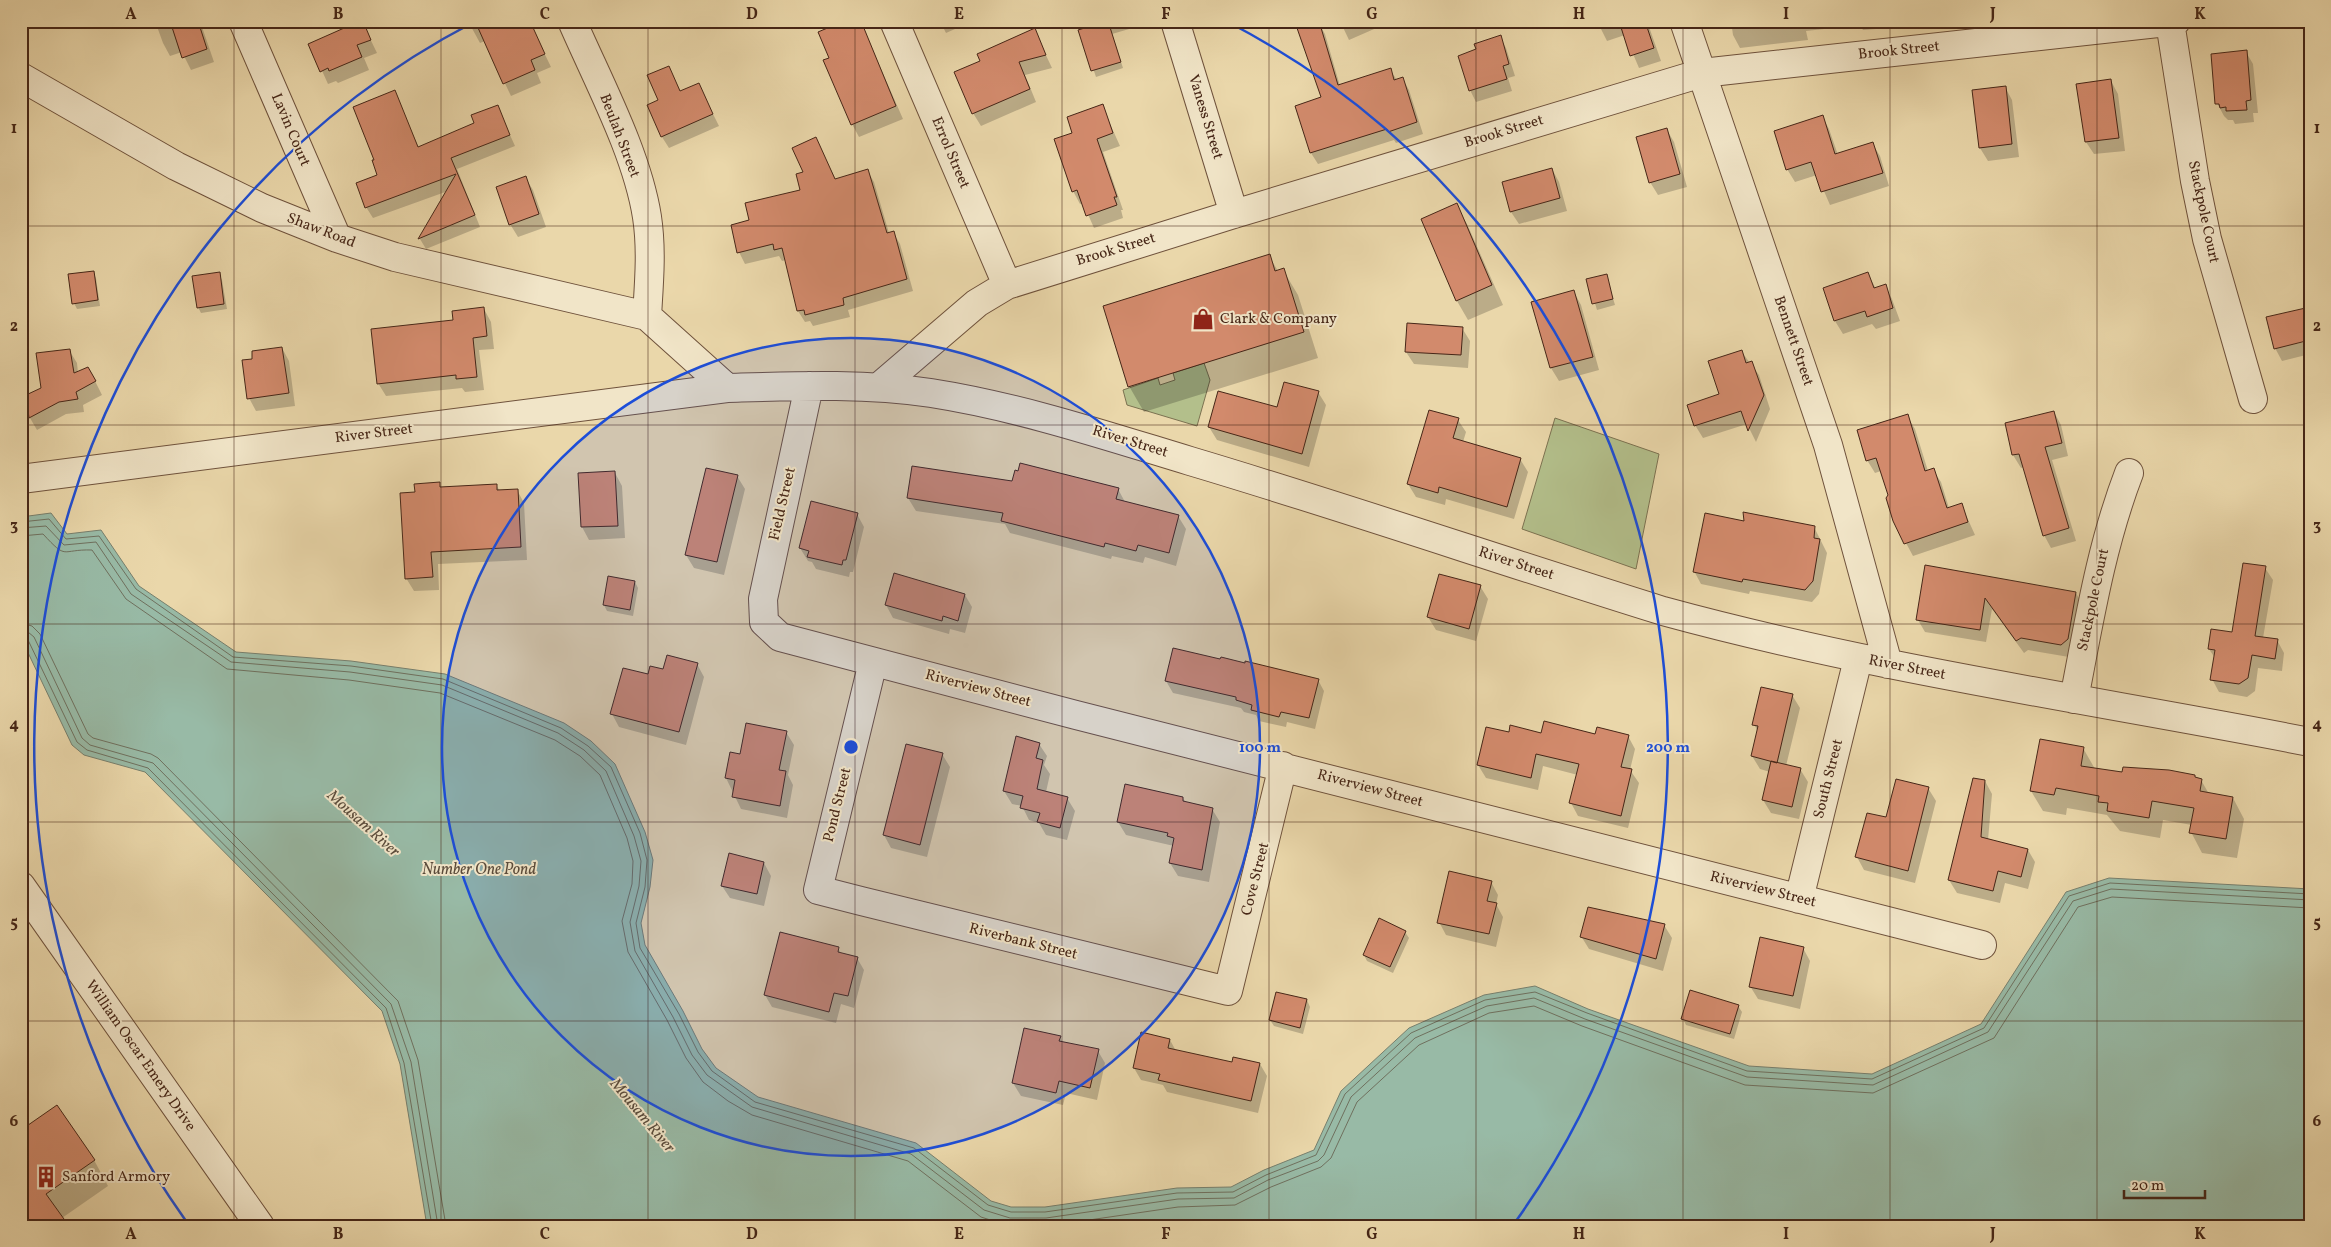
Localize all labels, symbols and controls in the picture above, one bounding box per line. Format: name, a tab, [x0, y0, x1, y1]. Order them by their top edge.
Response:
text: A	[125, 4, 137, 26]
text: B	[333, 4, 344, 26]
text: C	[540, 4, 550, 26]
text: D	[746, 4, 758, 26]
text: E	[954, 4, 964, 26]
text: F	[1161, 4, 1171, 26]
text: G	[1366, 4, 1378, 26]
text: H	[1573, 4, 1585, 26]
text: I	[1783, 4, 1789, 26]
text: J	[1989, 4, 1996, 26]
text: K	[2194, 4, 2206, 26]
street label: Brook Street	[1857, 36, 1941, 66]
street label: Vaness Street	[1182, 72, 1228, 162]
street label: Lavin Court	[265, 90, 315, 170]
street label: Beulah Street	[593, 91, 645, 181]
street label: Brook Street	[1462, 110, 1546, 154]
street label: Errol Street	[925, 114, 975, 192]
text: 1	[11, 118, 17, 140]
text: 1	[2314, 118, 2320, 140]
street label: Stackpole Court	[2182, 159, 2224, 265]
street label: Shaw Road	[283, 208, 359, 254]
street label: Brook Street	[1074, 228, 1158, 272]
street label: Bennett Street	[1768, 293, 1818, 389]
shop icon: Clark & Company	[1190, 306, 1216, 332]
place label: Clark & Company	[1220, 309, 1337, 330]
text: 2	[10, 316, 18, 338]
text: 2	[2313, 316, 2321, 338]
street label: River Street	[334, 419, 414, 449]
street label: River Street	[1090, 421, 1170, 463]
street label: Field Street	[764, 465, 802, 543]
text: 3	[10, 515, 18, 537]
text: 3	[2313, 515, 2321, 537]
street label: River Street	[1476, 542, 1556, 586]
street label: Stackpole Court	[2073, 547, 2115, 653]
street label: River Street	[1867, 650, 1947, 686]
street label: Riverview Street	[923, 665, 1033, 713]
text: 4	[9, 714, 19, 736]
text: 4	[2312, 714, 2322, 736]
street label: South Street	[1809, 737, 1849, 821]
centre of rings	[842, 738, 860, 756]
text: 100 m	[1239, 738, 1282, 759]
text: 200 m	[1646, 738, 1690, 759]
street label: Riverview Street	[1315, 765, 1425, 813]
street label: Pond Street	[819, 766, 857, 844]
water label: Mousam River	[321, 785, 405, 863]
street label: Cove Street	[1237, 840, 1275, 918]
water label: Number One Pond	[422, 859, 536, 881]
street label: Riverview Street	[1708, 867, 1818, 913]
text: 5	[10, 912, 18, 934]
text: 5	[2313, 912, 2321, 934]
street label: Riverbank Street	[967, 918, 1079, 966]
street label: William Oscar Emery Drive	[80, 976, 200, 1136]
water label: Mousam River	[604, 1073, 680, 1159]
text: 6	[10, 1111, 19, 1133]
text: 6	[2313, 1111, 2322, 1133]
building icon: Sanford Armory	[33, 1164, 59, 1190]
place label: Sanford Armory	[62, 1167, 170, 1188]
scale bar	[2124, 1167, 2205, 1199]
text: 20 m	[2131, 1176, 2164, 1197]
text: A	[125, 1224, 137, 1246]
text: B	[333, 1224, 344, 1246]
text: C	[540, 1224, 550, 1246]
text: D	[746, 1224, 758, 1246]
text: E	[954, 1224, 964, 1246]
text: F	[1161, 1224, 1171, 1246]
text: G	[1366, 1224, 1378, 1246]
text: H	[1573, 1224, 1585, 1246]
text: I	[1783, 1224, 1789, 1246]
text: J	[1989, 1224, 1996, 1246]
text: K	[2194, 1224, 2206, 1246]

